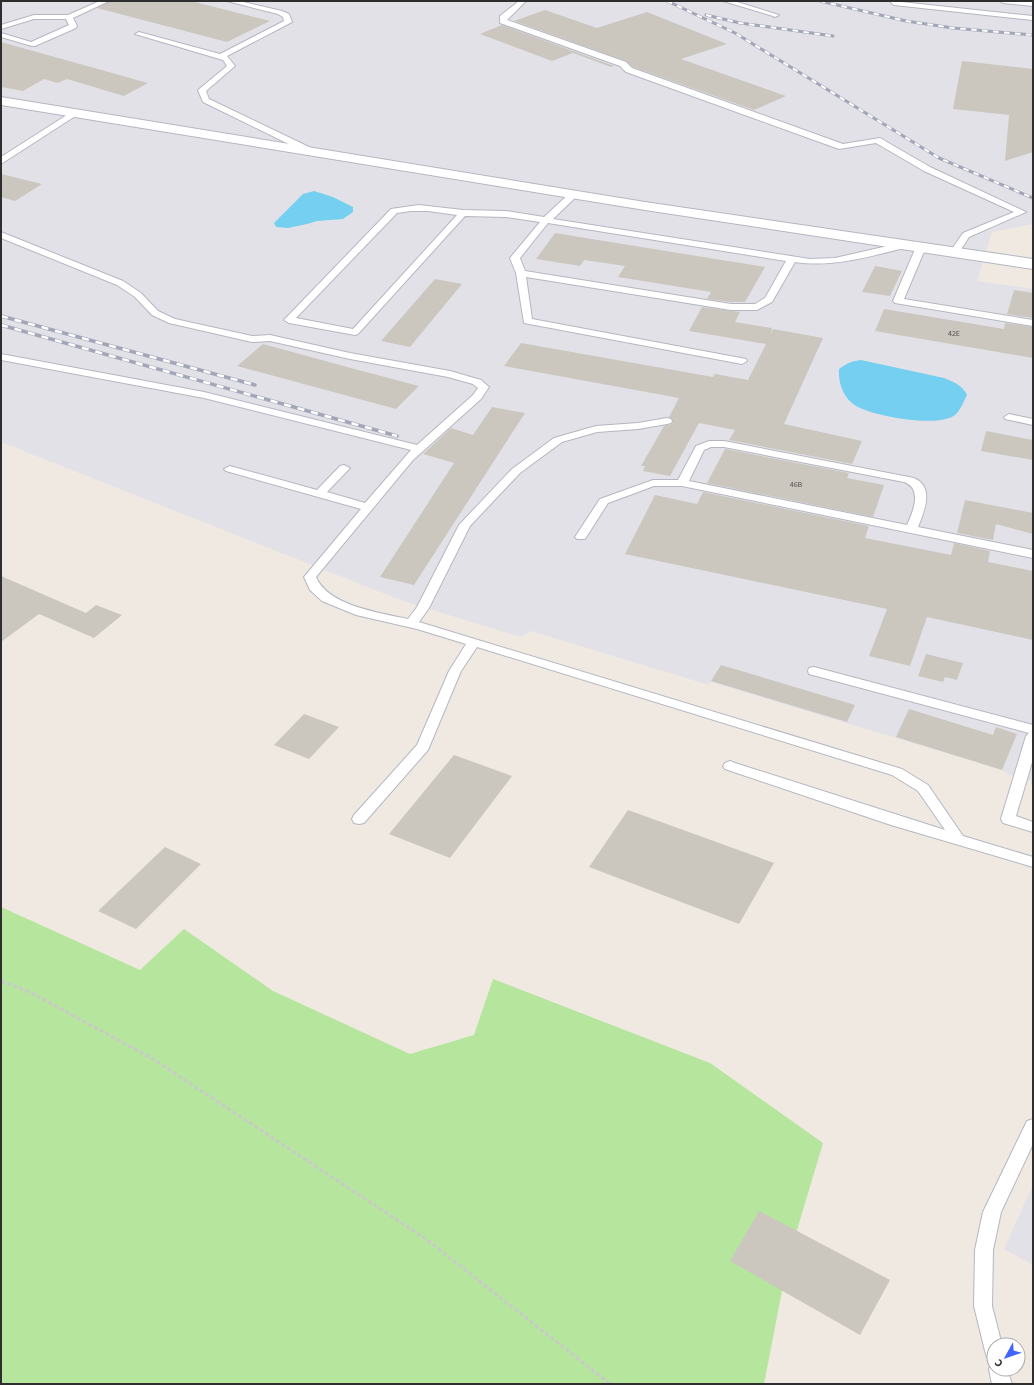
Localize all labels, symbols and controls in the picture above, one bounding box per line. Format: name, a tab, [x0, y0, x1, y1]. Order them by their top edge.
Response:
house number: 42Е	[948, 328, 960, 339]
house number: 46В	[790, 479, 803, 490]
north arrow	[986, 1337, 1026, 1377]
text: С	[991, 1355, 1007, 1370]

